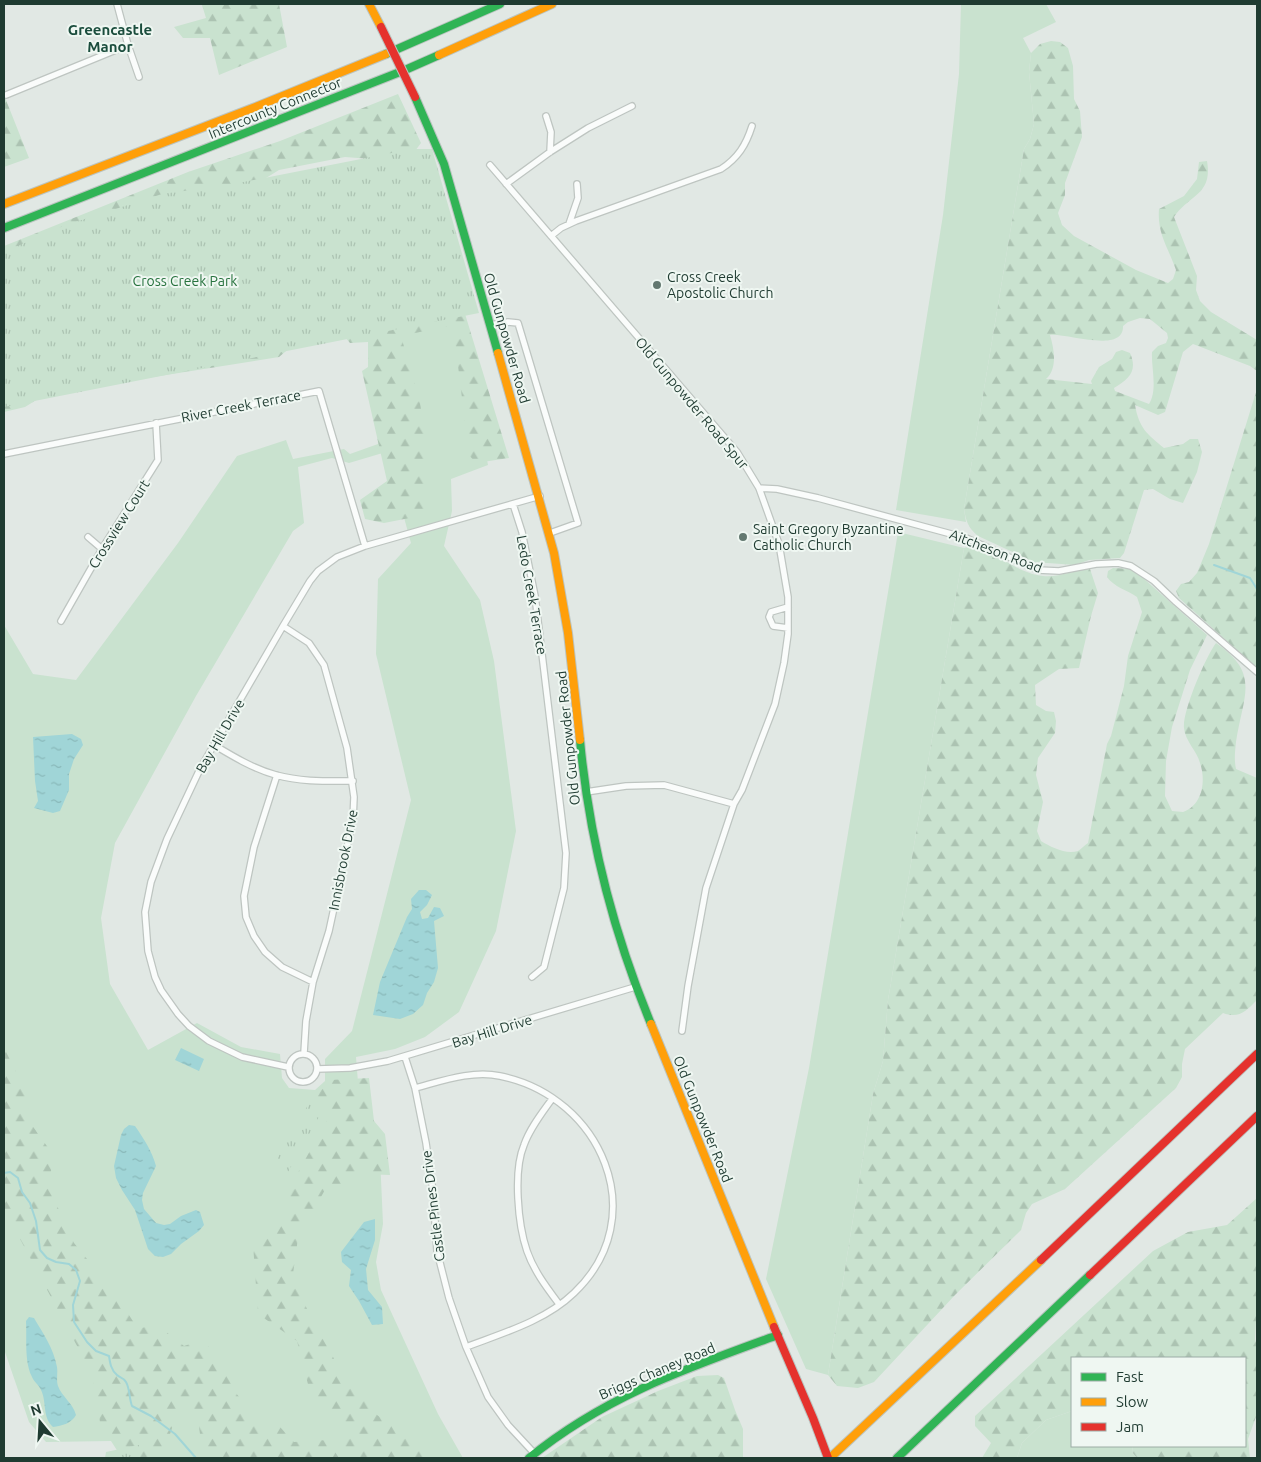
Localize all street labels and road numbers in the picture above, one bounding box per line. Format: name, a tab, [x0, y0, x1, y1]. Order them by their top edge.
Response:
street label: Intercounty Connector	[206, 74, 345, 142]
street label: Old Gunpowder Road	[481, 271, 533, 405]
street label: Old Gunpowder Road Spur	[632, 334, 752, 473]
street label: River Creek Terrace	[180, 387, 302, 425]
street label: Crossview Court	[85, 476, 153, 571]
street label: Aitcheson Road	[947, 526, 1045, 576]
street label: Ledo Creek Terrace	[514, 534, 550, 656]
street label: Old Gunpowder Road	[553, 670, 583, 806]
street label: Bay Hill Drive	[192, 696, 248, 776]
street label: Innisbrook Drive	[325, 808, 361, 912]
street label: Bay Hill Drive	[450, 1011, 534, 1051]
street label: Old Gunpowder Road	[670, 1053, 736, 1185]
street label: Castle Pines Drive	[418, 1150, 448, 1262]
street label: Briggs Chaney Road	[596, 1339, 718, 1403]

